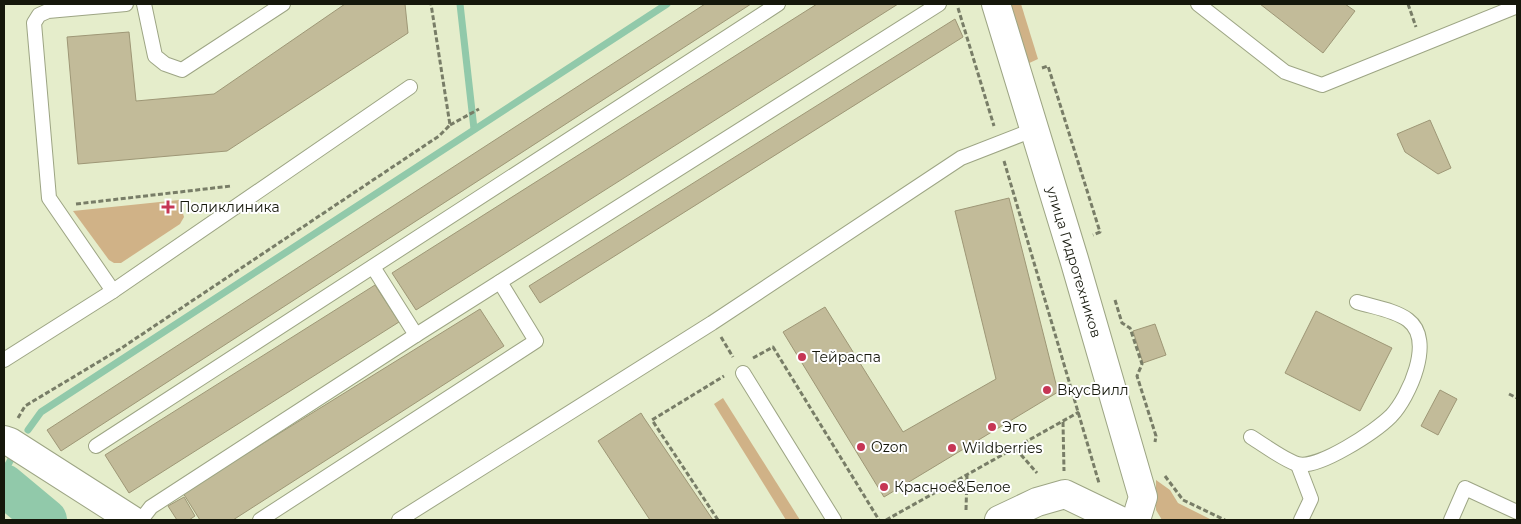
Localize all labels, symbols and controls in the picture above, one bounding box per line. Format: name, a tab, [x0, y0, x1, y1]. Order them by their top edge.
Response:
street label: улица Гидротехников	[1042, 183, 1106, 340]
place label: Поликлиника	[179, 198, 280, 216]
marker: Поликлиника	[161, 200, 175, 214]
place label: Тейраспа	[812, 348, 881, 366]
marker: Тейраспа	[796, 351, 808, 363]
place label: ВкусВилл	[1057, 381, 1129, 399]
marker: ВкусВилл	[1041, 384, 1053, 396]
place label: Эго	[1002, 418, 1027, 436]
marker: Эго	[986, 421, 998, 433]
place label: Ozon	[871, 438, 908, 456]
place label: Wildberries	[962, 439, 1043, 457]
marker: Ozon	[855, 441, 867, 453]
marker: Wildberries	[946, 442, 958, 454]
place label: Красное&Белое	[894, 478, 1011, 496]
marker: Красное&Белое	[878, 481, 890, 493]

